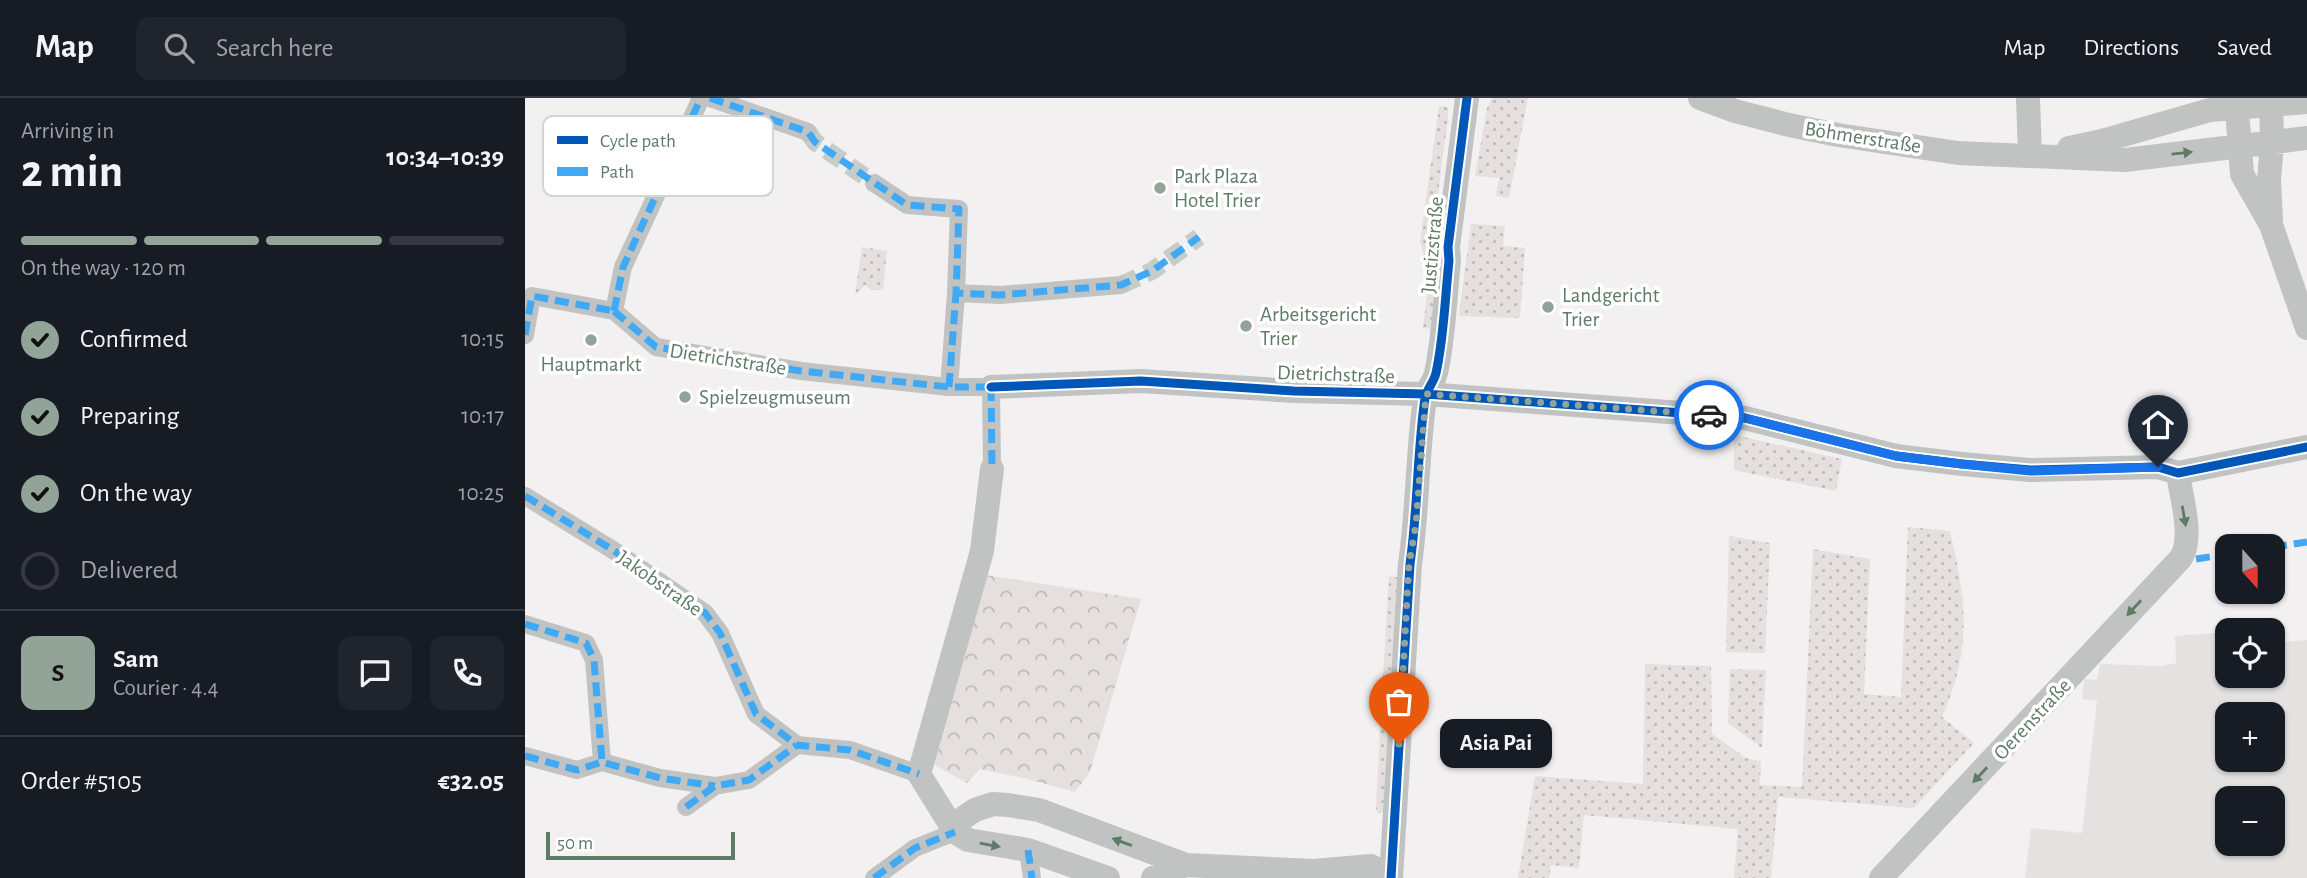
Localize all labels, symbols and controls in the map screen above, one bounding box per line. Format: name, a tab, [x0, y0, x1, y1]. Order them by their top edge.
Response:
search box	[136, 17, 626, 80]
icon: search	[160, 29, 198, 67]
text: Map	[35, 31, 94, 64]
text: Search here	[216, 35, 334, 61]
text: Map	[2003, 36, 2045, 60]
text: Directions	[2083, 36, 2179, 60]
text: Saved	[2217, 36, 2272, 60]
legend	[543, 116, 773, 196]
street label: Böhmerstraße	[1803, 118, 1923, 157]
text: Arriving in	[21, 120, 114, 143]
text: Cycle path	[600, 132, 676, 151]
text: 10:34–10:39	[386, 144, 504, 170]
one-way arrow	[2171, 148, 2193, 159]
text: 2 min	[21, 149, 123, 195]
text: Path	[600, 163, 634, 182]
place label: Park Plaza Hotel Trier	[1174, 166, 1260, 211]
marker: Park Plaza Hotel Trier	[1152, 180, 1168, 196]
street label: Justizstraße	[1418, 196, 1447, 294]
text: On the way · 120 m	[21, 257, 186, 280]
place label: Landgericht Trier	[1562, 285, 1660, 330]
marker: Landgericht Trier	[1540, 299, 1556, 315]
place label: Arbeitsgericht Trier	[1260, 304, 1377, 349]
marker: Arbeitsgericht Trier	[1238, 318, 1254, 334]
icon: check	[21, 321, 59, 359]
text: Confirmed	[80, 326, 188, 352]
text: 10:15	[461, 328, 504, 351]
marker: Hauptmarkt	[583, 332, 599, 348]
street label: Dietrichstraße	[668, 340, 788, 379]
place label: Hauptmarkt	[540, 354, 642, 375]
street label: Dietrichstraße	[1277, 362, 1395, 387]
courier	[1674, 380, 1744, 450]
place label: Spielzeugmuseum	[699, 387, 851, 408]
marker: Spielzeugmuseum	[677, 389, 693, 405]
pin	[2128, 395, 2188, 467]
icon: car	[1690, 396, 1728, 434]
icon: check	[21, 398, 59, 436]
text: Preparing	[80, 403, 179, 429]
text: 10:17	[461, 405, 504, 428]
icon: home	[2139, 406, 2177, 444]
icon: check	[21, 475, 59, 513]
text: On the way	[80, 480, 192, 506]
text: 10:25	[459, 482, 504, 505]
one-way arrow	[2179, 505, 2190, 527]
north arrow	[2215, 534, 2285, 604]
map controls	[2215, 534, 2285, 856]
street label: Jakobstraße	[613, 547, 706, 620]
text: Delivered	[80, 557, 178, 583]
one-way arrow	[2127, 599, 2143, 616]
button: locate	[2215, 618, 2285, 688]
button: chat	[338, 636, 412, 710]
button: phone	[430, 636, 504, 710]
text: Sam	[113, 646, 159, 672]
text: S	[52, 660, 64, 686]
pin	[1369, 672, 1429, 744]
street label: Oerenstraße	[1990, 675, 2075, 764]
text: Courier · 4.4	[113, 677, 219, 700]
icon: bag	[1380, 683, 1418, 721]
button: +	[2215, 702, 2285, 772]
callout: Asia Pai	[1441, 720, 1553, 768]
text: Asia Pai	[1460, 732, 1532, 755]
one-way arrow	[1972, 766, 1988, 783]
text: Order #5105	[21, 768, 142, 794]
text: €32.05	[438, 768, 504, 794]
button: −	[2215, 786, 2285, 856]
scale bar	[546, 829, 735, 861]
text: 50 m	[557, 834, 593, 853]
one-way arrow	[1111, 836, 1132, 847]
one-way arrow	[979, 839, 1001, 850]

